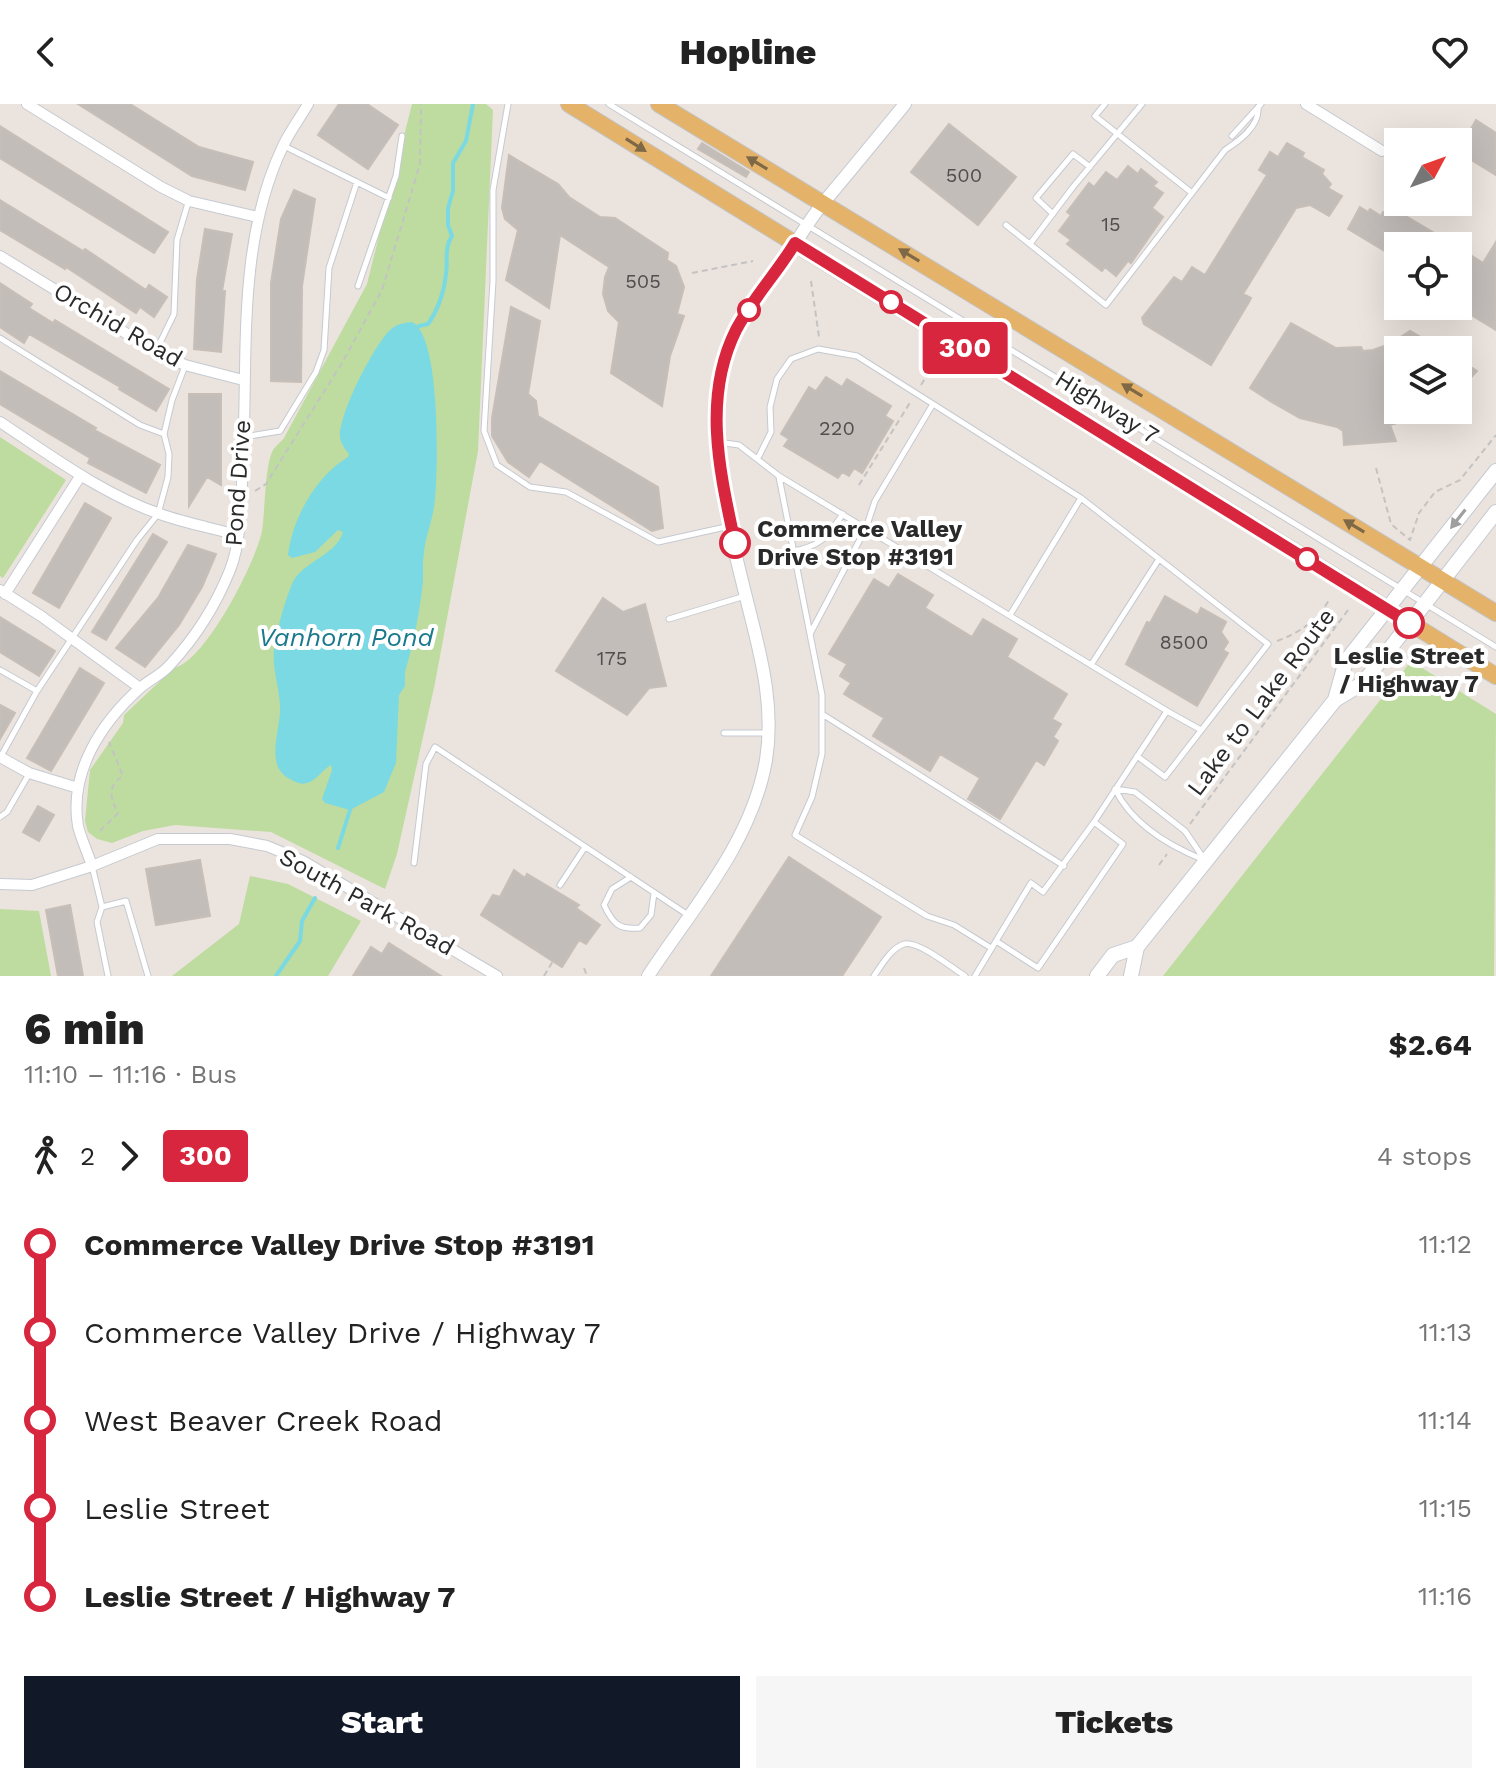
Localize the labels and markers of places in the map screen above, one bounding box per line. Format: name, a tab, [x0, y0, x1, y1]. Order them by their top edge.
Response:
unlabelled marker	[880, 291, 902, 313]
unlabelled marker	[738, 299, 760, 321]
place label: Commerce Valley Drive Stop #3191	[757, 515, 963, 571]
marker: Commerce Valley Drive Stop #3191	[720, 528, 750, 558]
unlabelled marker	[1296, 548, 1318, 570]
marker: Leslie Street / Highway 7	[1394, 608, 1424, 638]
place label: Leslie Street / Highway 7	[1334, 642, 1485, 698]

